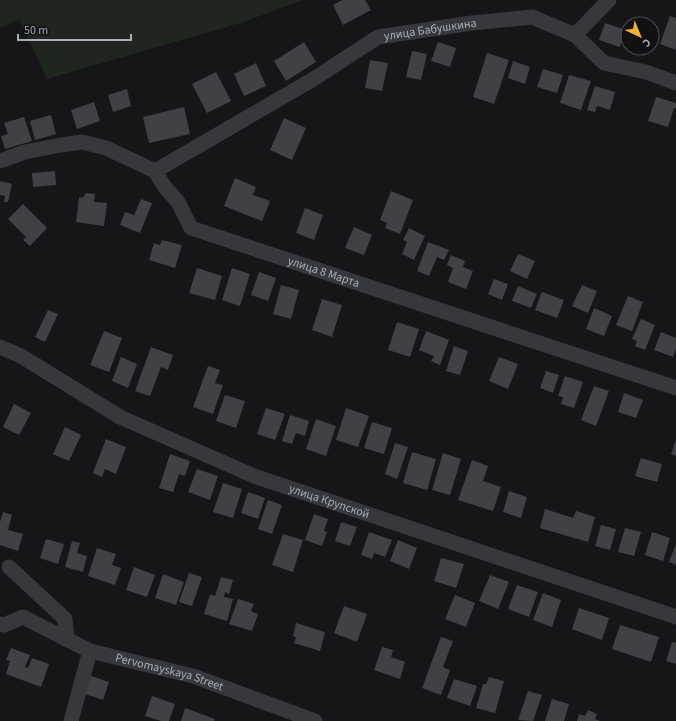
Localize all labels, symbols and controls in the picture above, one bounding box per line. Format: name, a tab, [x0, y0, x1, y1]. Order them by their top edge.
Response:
street label: улица Бабушкина	[383, 14, 477, 45]
scale bar	[18, 16, 131, 42]
north arrow	[620, 16, 660, 56]
text: 50 m	[24, 22, 48, 39]
text: С	[639, 35, 654, 51]
street label: улица 8 Марта	[286, 252, 362, 292]
street label: улица Крупской	[287, 480, 372, 523]
street label: Pervomayskaya Street	[114, 649, 226, 695]

